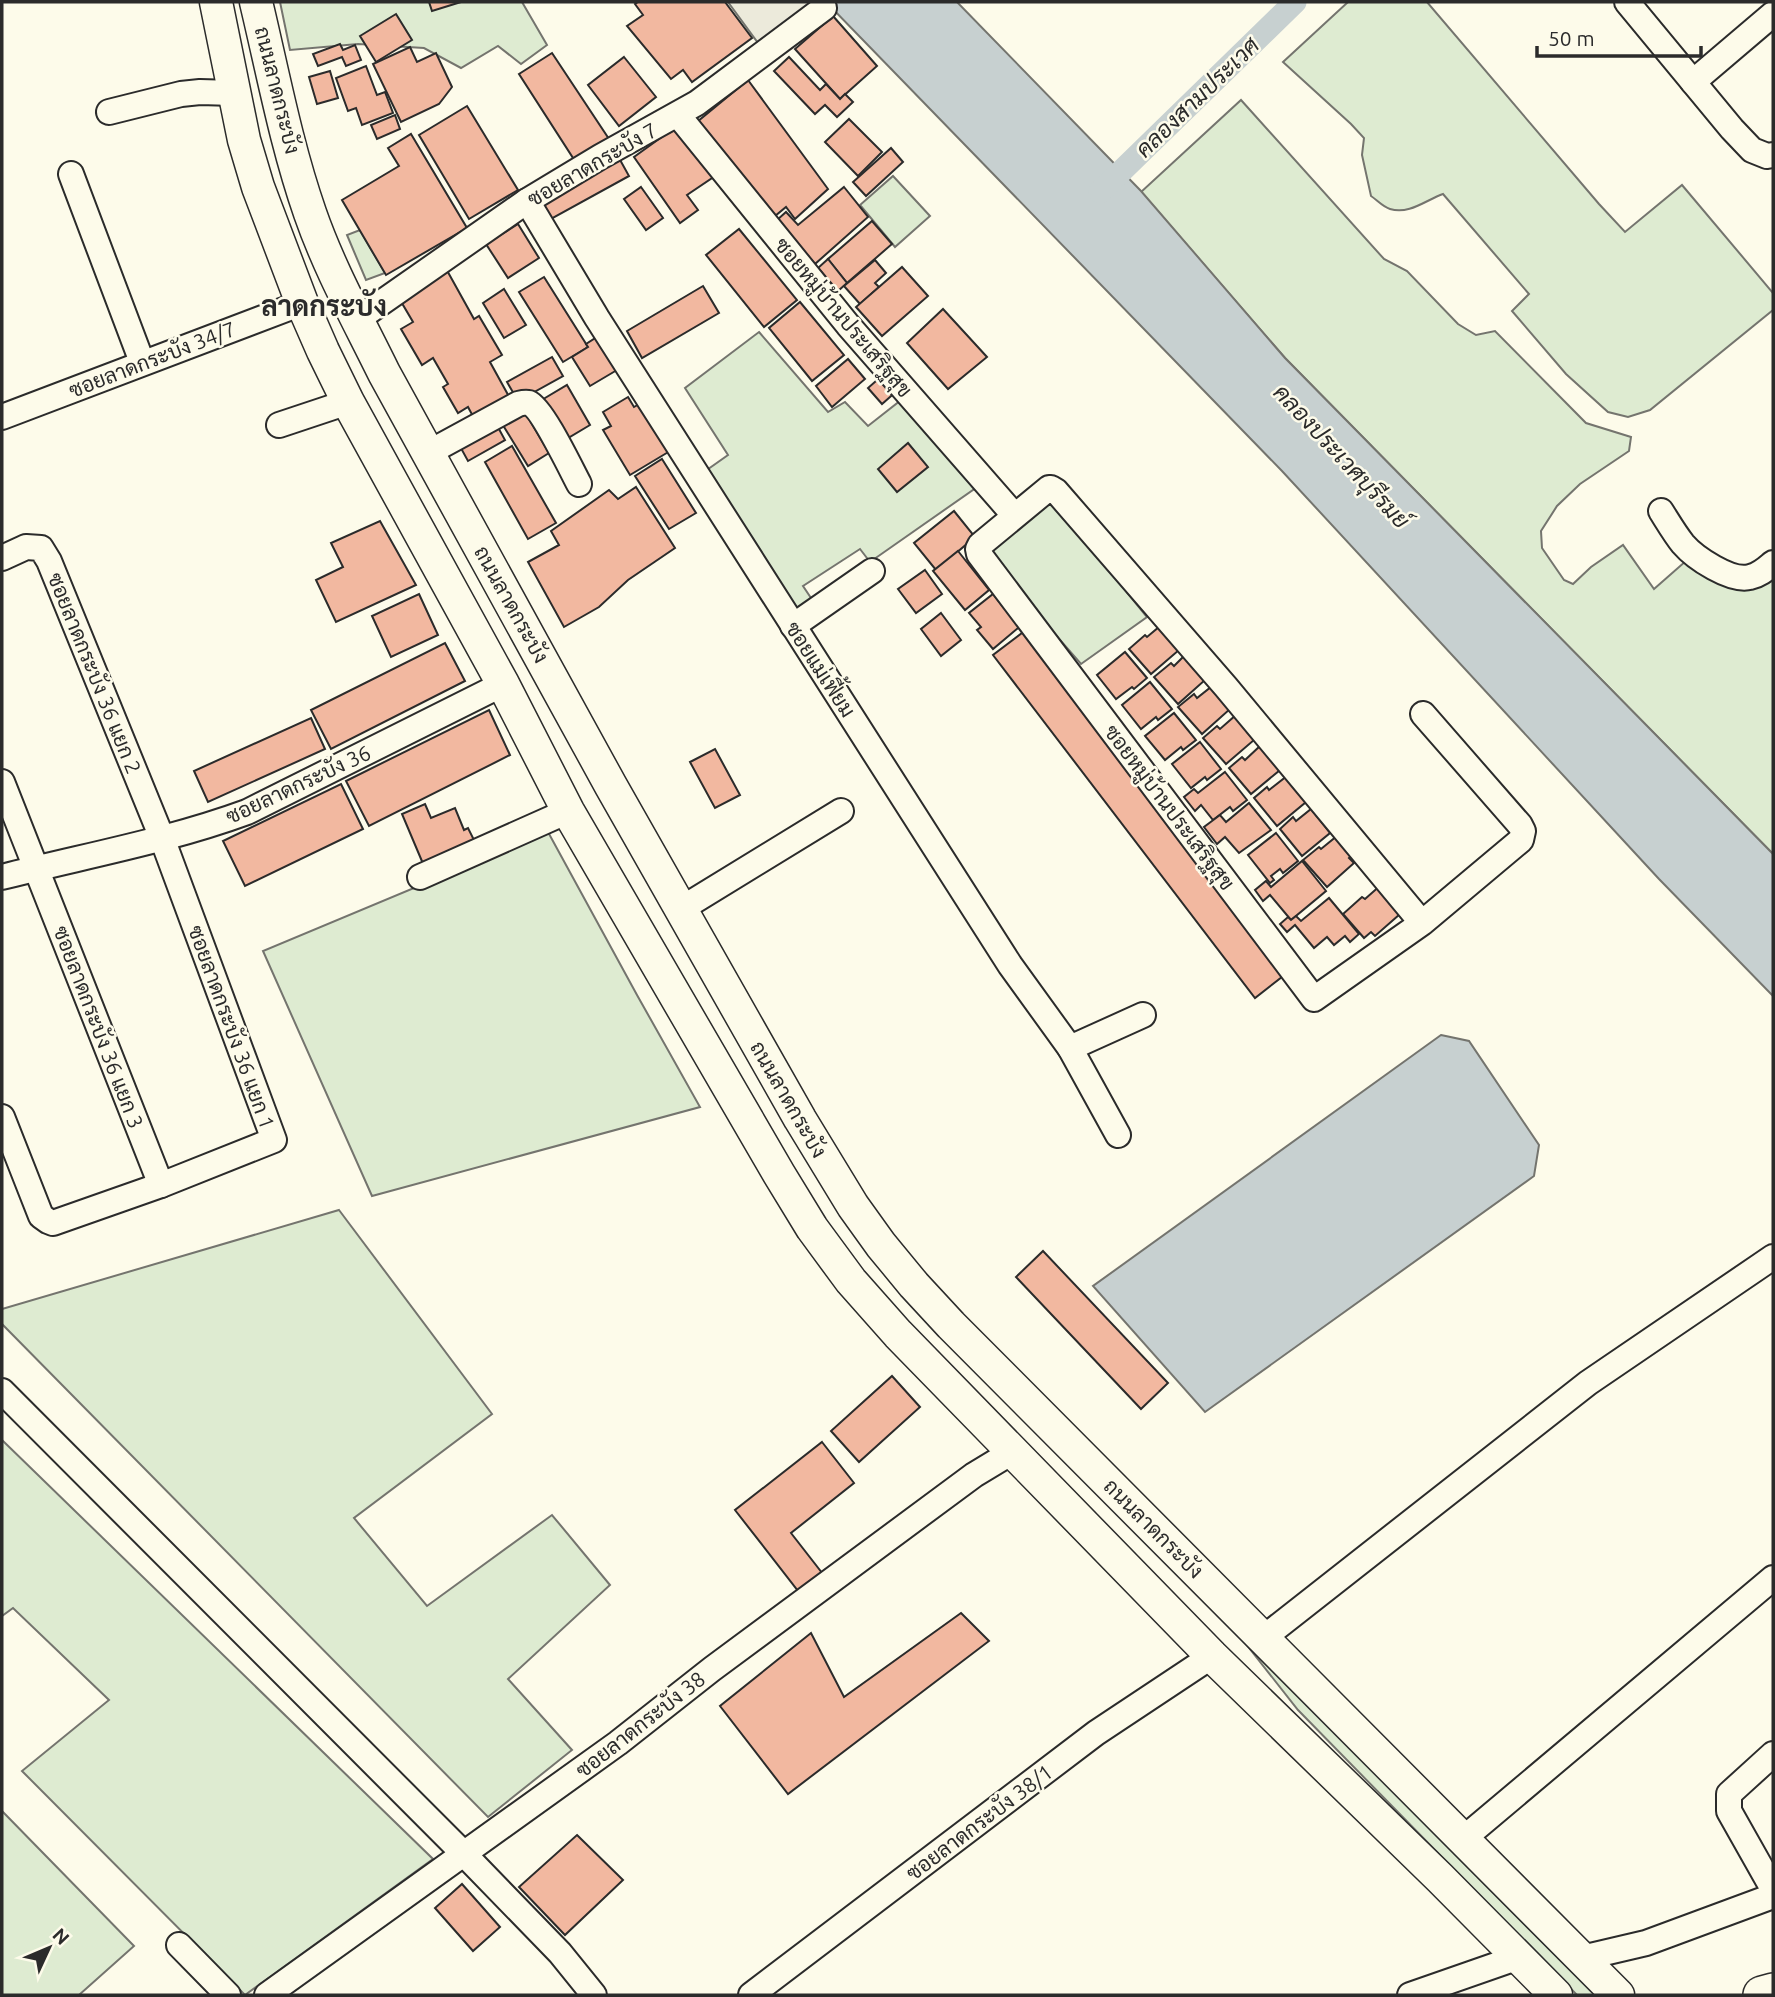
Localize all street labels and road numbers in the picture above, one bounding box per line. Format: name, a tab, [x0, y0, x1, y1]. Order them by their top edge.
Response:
street label: ถนนลาดกระบัง	[251, 24, 305, 156]
street label: ซอยลาดกระบัง 7	[523, 117, 661, 211]
street label: ซอยหมู่บ้านประเสริฐสุข	[767, 232, 918, 404]
street label: ซอยลาดกระบัง 34/7	[65, 316, 239, 402]
street label: ถนนลาดกระบัง	[470, 541, 554, 667]
street label: ซอยลาดกระบัง 36 แยก 2	[44, 569, 146, 777]
street label: ซอยแม่เฟี้ยม	[781, 613, 867, 721]
street label: ซอยหมู่บ้านประเสริฐสุข	[1097, 720, 1240, 897]
street label: ซอยลาดกระบัง 36	[222, 740, 374, 828]
street label: ซอยลาดกระบัง 36 แยก 3	[49, 922, 149, 1132]
street label: ซอยลาดกระบัง 36 แยก 1	[184, 922, 280, 1132]
street label: ถนนลาดกระบัง	[746, 1037, 832, 1161]
street label: ถนนลาดกระบัง	[1099, 1473, 1209, 1583]
street label: ซอยลาดกระบัง 38	[571, 1666, 709, 1782]
street label: ซอยลาดกระบัง 38/1	[901, 1759, 1057, 1885]

